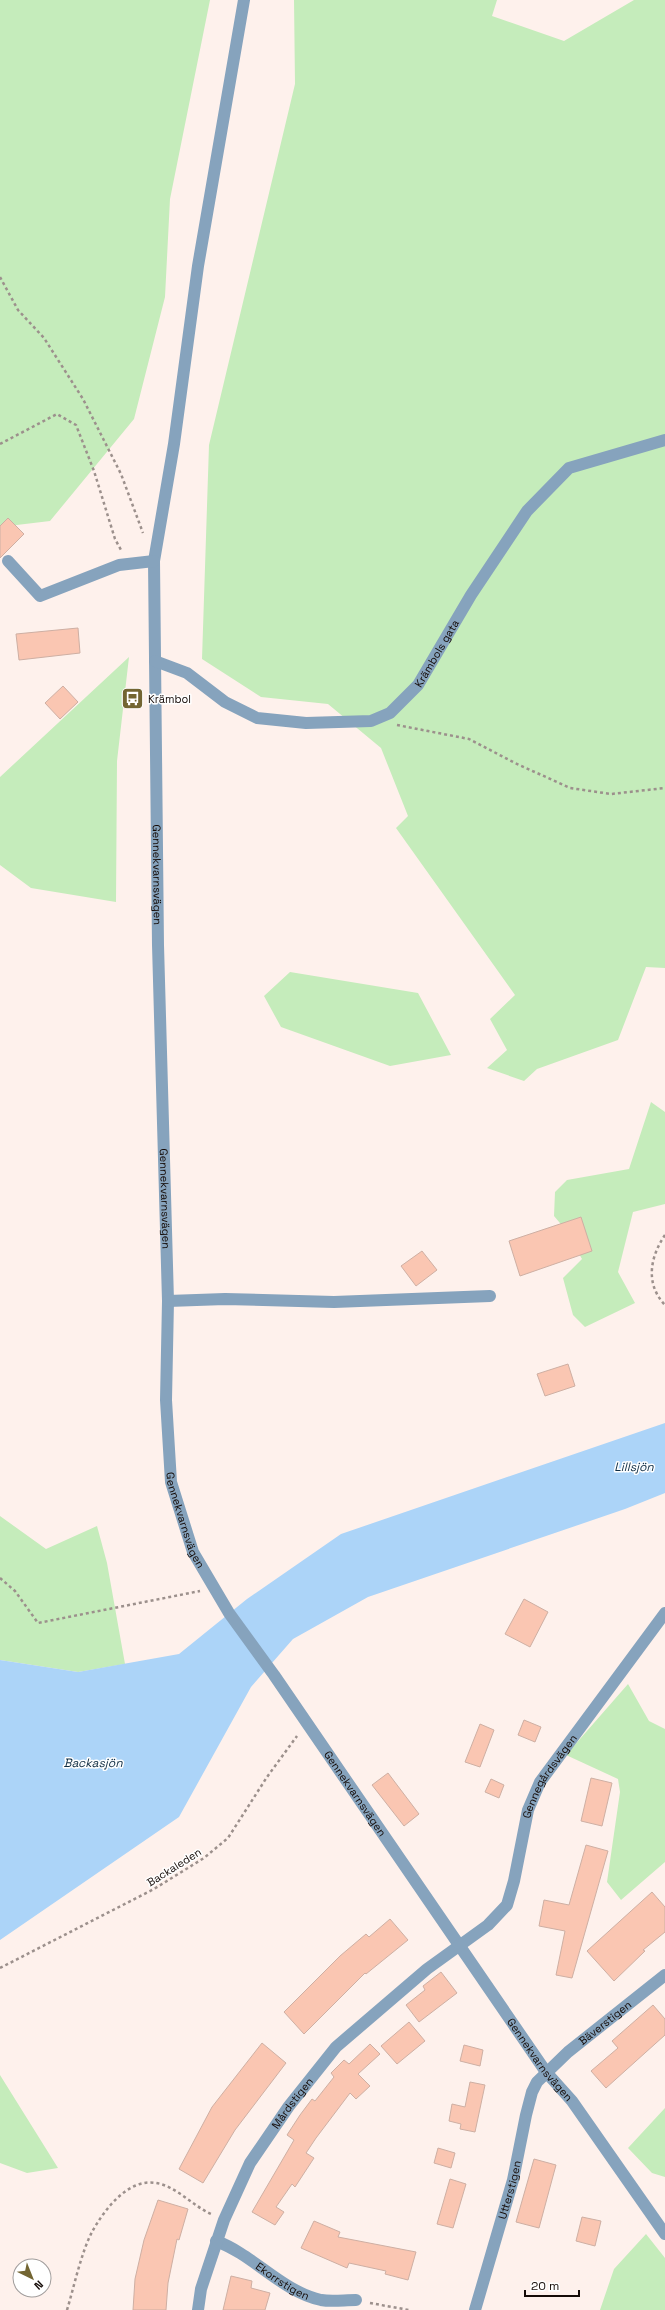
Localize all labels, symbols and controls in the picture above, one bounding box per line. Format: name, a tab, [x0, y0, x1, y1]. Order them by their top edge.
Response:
street label: Krämbols gata	[411, 616, 462, 690]
bus stop icon: Krämbol	[120, 686, 146, 712]
place label: Krämbol	[148, 692, 191, 706]
street label: Gennekvarnsvägen	[150, 824, 165, 925]
street label: Gennekvarnsvägen	[157, 1148, 174, 1249]
water label: Lillsjön	[614, 1459, 654, 1475]
street label: Gennekvarnsvägen	[163, 1472, 208, 1570]
street label: Gennegårdsvägen	[520, 1732, 580, 1819]
street label: Gennekvarnsvägen	[321, 1748, 389, 1839]
water label: Backasjön	[63, 1755, 123, 1771]
street label: Backaleden	[144, 1845, 204, 1889]
street label: Bäverstigen	[576, 1997, 634, 2048]
street label: Gennekvarnsvägen	[504, 2015, 576, 2104]
street label: Mårdstigen	[269, 2075, 316, 2131]
street label: Utterstigen	[495, 2159, 524, 2221]
north arrow	[12, 2258, 52, 2298]
street label: Ekorrstigen	[253, 2259, 311, 2303]
scale bar	[525, 2272, 579, 2298]
text: N	[31, 2278, 46, 2293]
text: 20 m	[531, 2278, 559, 2294]

